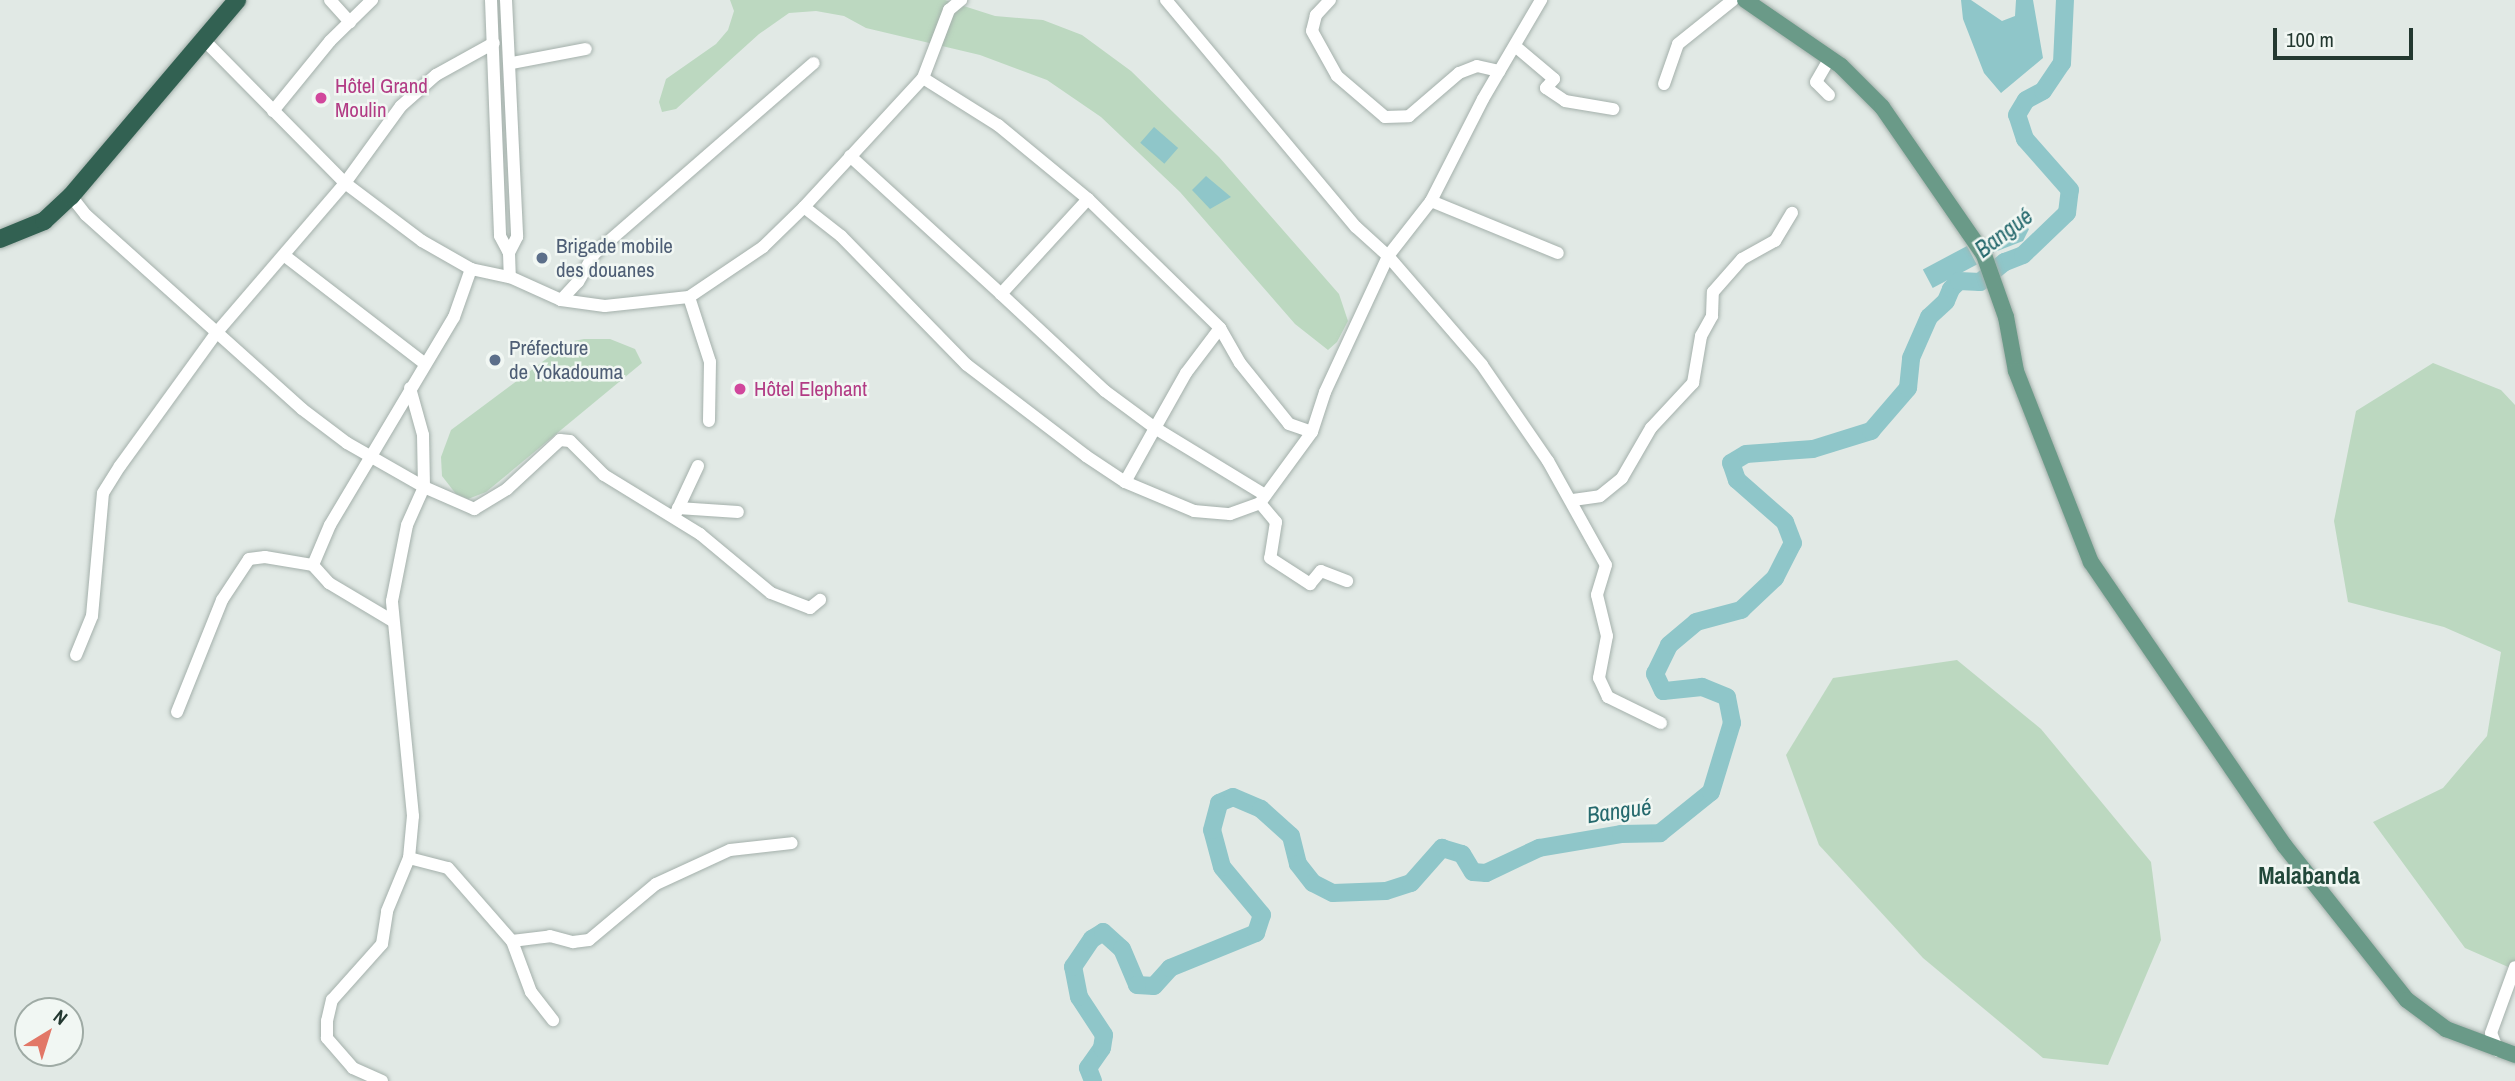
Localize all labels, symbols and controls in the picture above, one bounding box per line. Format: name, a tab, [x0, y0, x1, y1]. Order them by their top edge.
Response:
scale bar	[2277, 14, 2417, 58]
text: 100 m	[2286, 25, 2334, 54]
place label: Hôtel Grand Moulin	[335, 73, 428, 123]
marker: Hôtel Grand Moulin	[313, 90, 329, 106]
water label: Bangué	[1970, 202, 2038, 264]
place label: Brigade mobile des douanes	[556, 233, 673, 283]
marker: Brigade mobile des douanes	[534, 250, 550, 266]
place label: Préfecture de Yokadouma	[509, 335, 623, 385]
marker: Préfecture de Yokadouma	[487, 352, 503, 368]
place label: Hôtel Elephant	[754, 376, 867, 402]
marker: Hôtel Elephant	[732, 381, 748, 397]
water label: Bangué	[1585, 793, 1653, 829]
district label: Malabanda	[2258, 862, 2360, 890]
north arrow	[14, 997, 84, 1067]
text: N	[48, 1003, 73, 1031]

